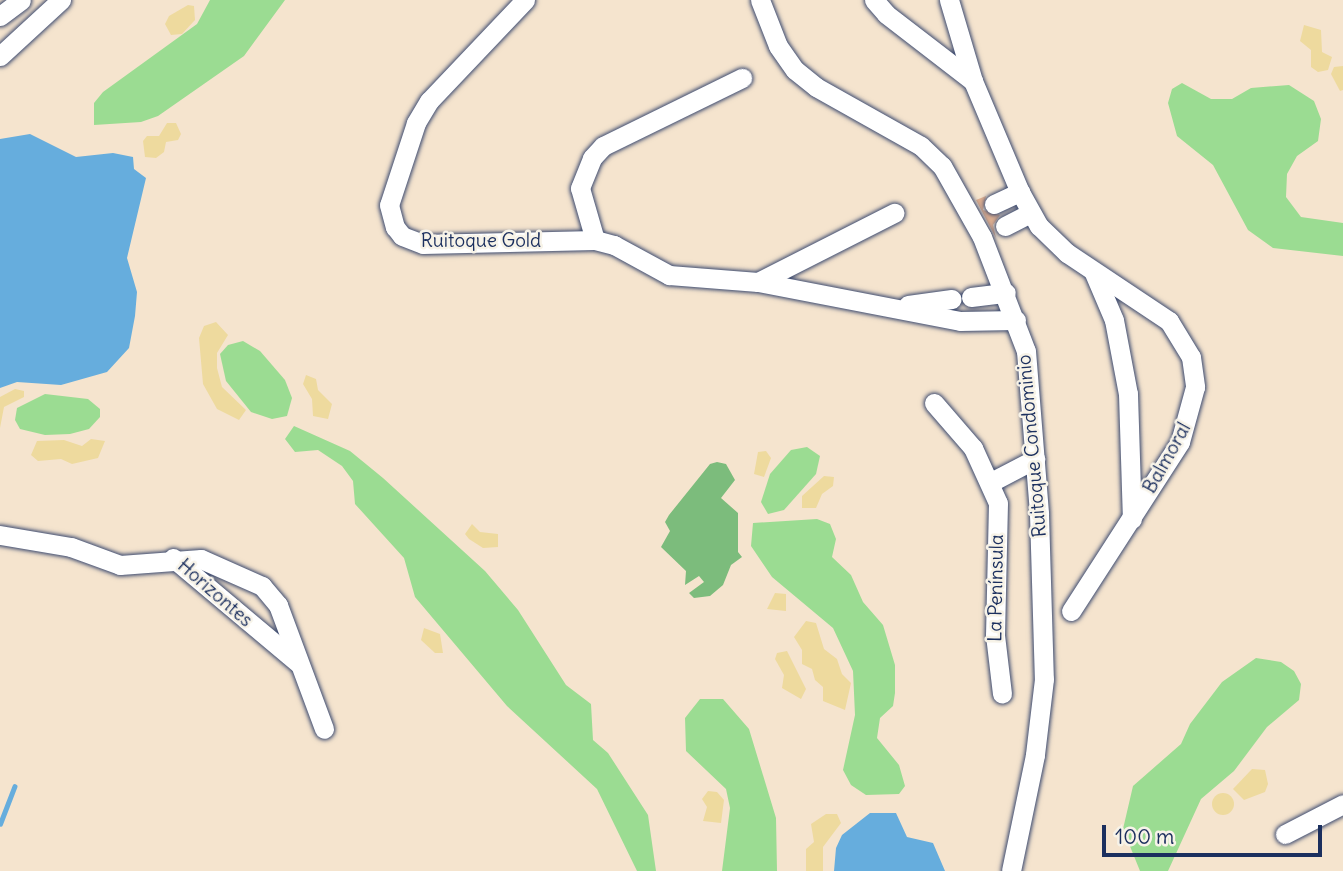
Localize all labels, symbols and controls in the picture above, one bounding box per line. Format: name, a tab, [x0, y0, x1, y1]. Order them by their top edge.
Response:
street label: Ruitoque Gold	[421, 230, 541, 252]
street label: Ruitoque Condominio	[1013, 354, 1051, 538]
street label: Balmoral	[1138, 419, 1196, 497]
street label: La Península	[984, 534, 1008, 642]
street label: Horizontes	[173, 554, 257, 632]
scale bar	[1105, 812, 1326, 856]
text: 100 m	[1115, 823, 1174, 850]

